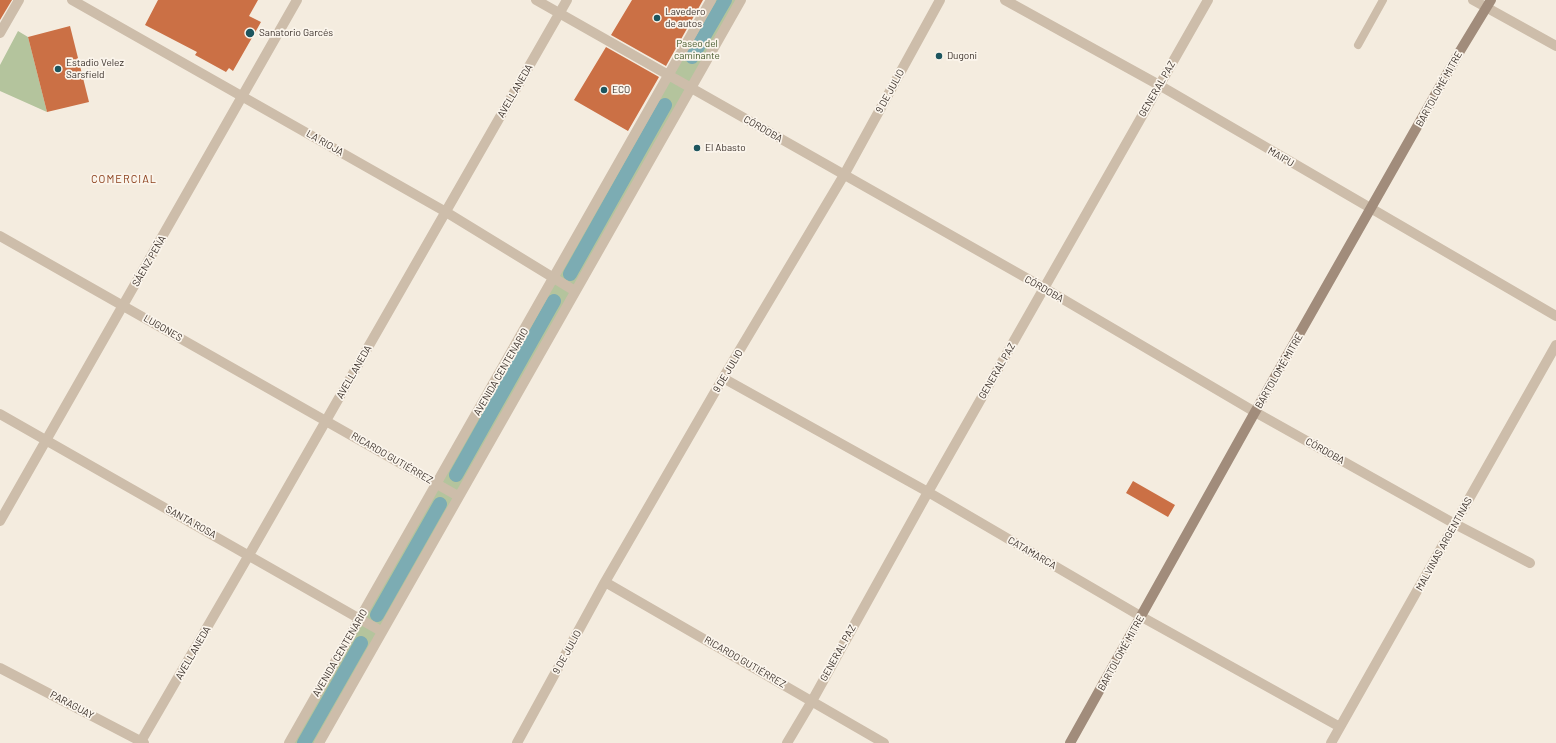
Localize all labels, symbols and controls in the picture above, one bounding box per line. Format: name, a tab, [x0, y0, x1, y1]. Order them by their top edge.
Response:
place label: Lavedero de autos	[665, 6, 705, 30]
marker: Lavedero de autos	[652, 13, 662, 23]
marker: Sanatorio Garcés	[244, 27, 256, 39]
place label: Sanatorio Garcés	[259, 27, 333, 39]
park label: Paseo del caminante	[674, 38, 720, 62]
street label: BARTOLOMÉ MITRE	[1413, 49, 1465, 129]
place label: Dugoni	[947, 50, 977, 62]
marker: Dugoni	[934, 51, 944, 61]
place label: Estadio Velez Sarsfield	[66, 57, 124, 80]
street label: GENERAL PAZ	[1136, 59, 1178, 119]
street label: AVELLANEDA	[495, 62, 535, 120]
marker: Estadio Velez Sarsfield	[53, 64, 63, 74]
street label: 9 DE JULIO	[873, 67, 907, 115]
place label: ECO	[612, 84, 630, 96]
marker: ECO	[599, 85, 609, 95]
street label: CÓRDOBA	[741, 113, 785, 145]
street label: LA RIOJA	[304, 128, 346, 158]
place label: El Abasto	[705, 142, 746, 154]
marker: El Abasto	[692, 143, 702, 153]
street label: MAIPU	[1266, 145, 1296, 169]
district label: COMERCIAL	[91, 172, 157, 186]
street label: SÁENZ PEÑA	[130, 233, 168, 289]
street label: CÓRDOBA	[1022, 273, 1066, 305]
street label: LUGONES	[141, 312, 185, 344]
street label: AVENIDA CENTENARIO	[471, 326, 531, 418]
street label: BARTOLOMÉ MITRE	[1253, 331, 1305, 411]
street label: GENERAL PAZ	[976, 341, 1018, 401]
street label: AVELLANEDA	[334, 343, 374, 401]
street label: 9 DE JULIO	[710, 347, 746, 395]
street label: RICARDO GUTIÉRREZ	[349, 430, 435, 486]
street label: CÓRDOBA	[1303, 435, 1347, 467]
street label: MALVINAS ARGENTINAS	[1413, 495, 1475, 593]
street label: SANTA ROSA	[164, 503, 218, 541]
street label: CATAMARCA	[1006, 534, 1058, 572]
street label: AVENIDA CENTENARIO	[310, 607, 370, 699]
street label: BARTOLOMÉ MITRE	[1095, 613, 1147, 693]
street label: GENERAL PAZ	[818, 623, 858, 683]
street label: AVELLANEDA	[173, 624, 213, 682]
street label: 9 DE JULIO	[550, 628, 584, 676]
street label: RICARDO GUTIÉRREZ	[702, 634, 788, 690]
street label: PARAGUAY	[48, 688, 96, 722]

